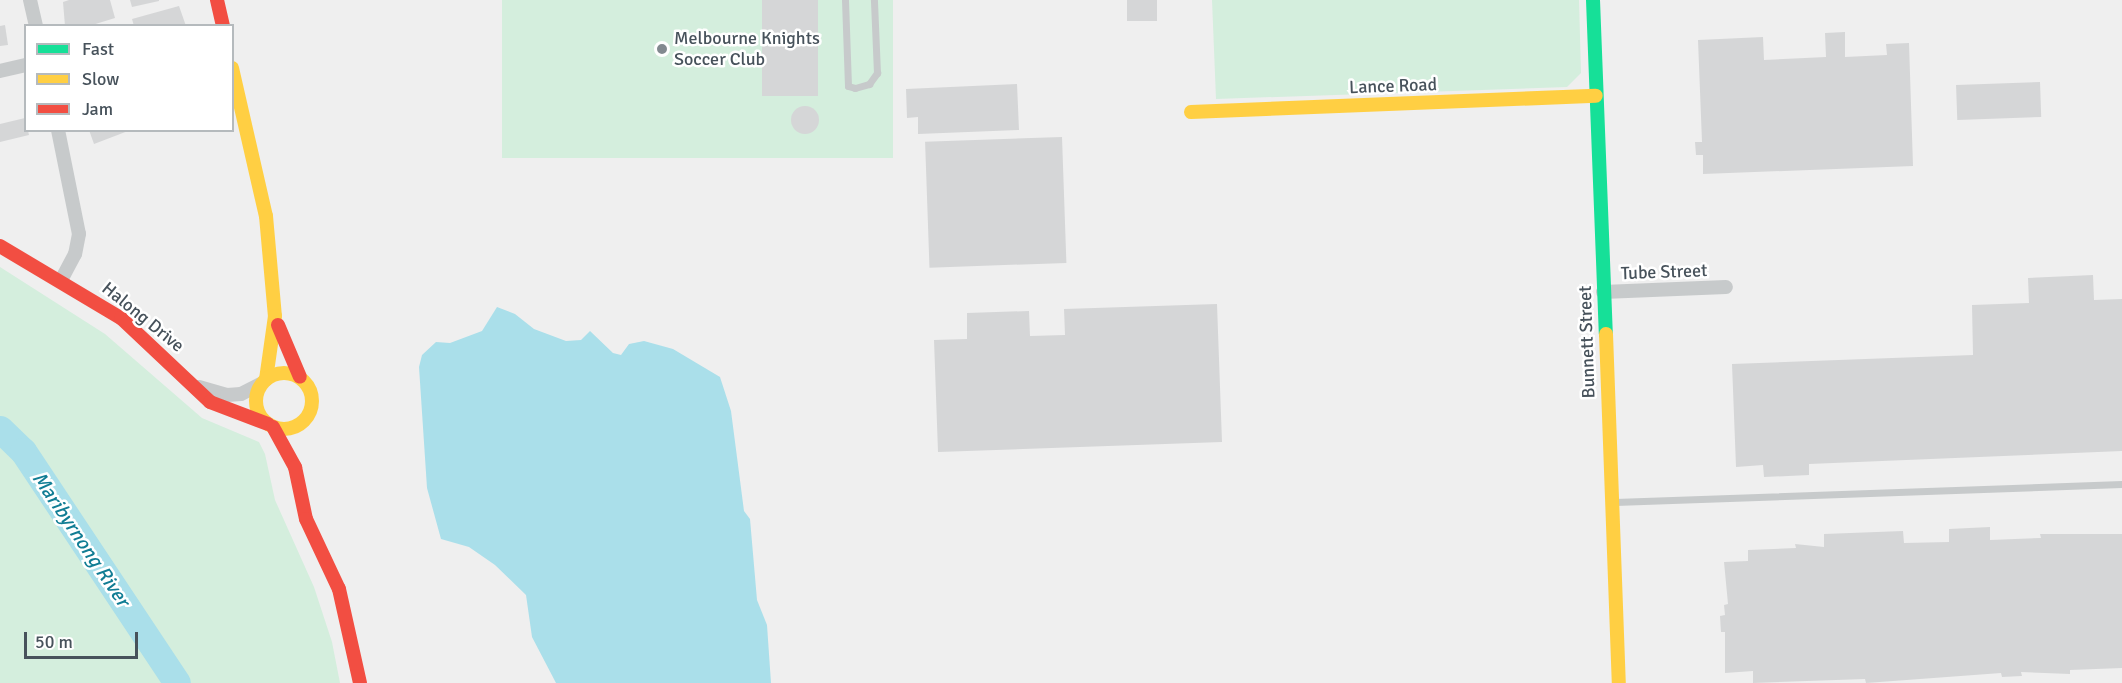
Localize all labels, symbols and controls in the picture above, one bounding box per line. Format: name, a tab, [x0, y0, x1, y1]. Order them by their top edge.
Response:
legend	[24, 24, 234, 132]
place label: Melbourne Knights Soccer Club	[674, 28, 820, 70]
text: Fast	[82, 38, 114, 60]
marker: Melbourne Knights Soccer Club	[655, 42, 669, 56]
text: Slow	[82, 68, 119, 90]
street label: Lance Road	[1349, 74, 1437, 98]
text: Jam	[82, 98, 113, 120]
street label: Tube Street	[1620, 260, 1708, 284]
street label: Halong Drive	[98, 277, 188, 357]
street label: Bunnett Street	[1574, 285, 1600, 399]
water label: Maribyrnong River	[27, 467, 135, 611]
scale bar	[27, 620, 141, 658]
text: 50 m	[35, 631, 73, 653]

